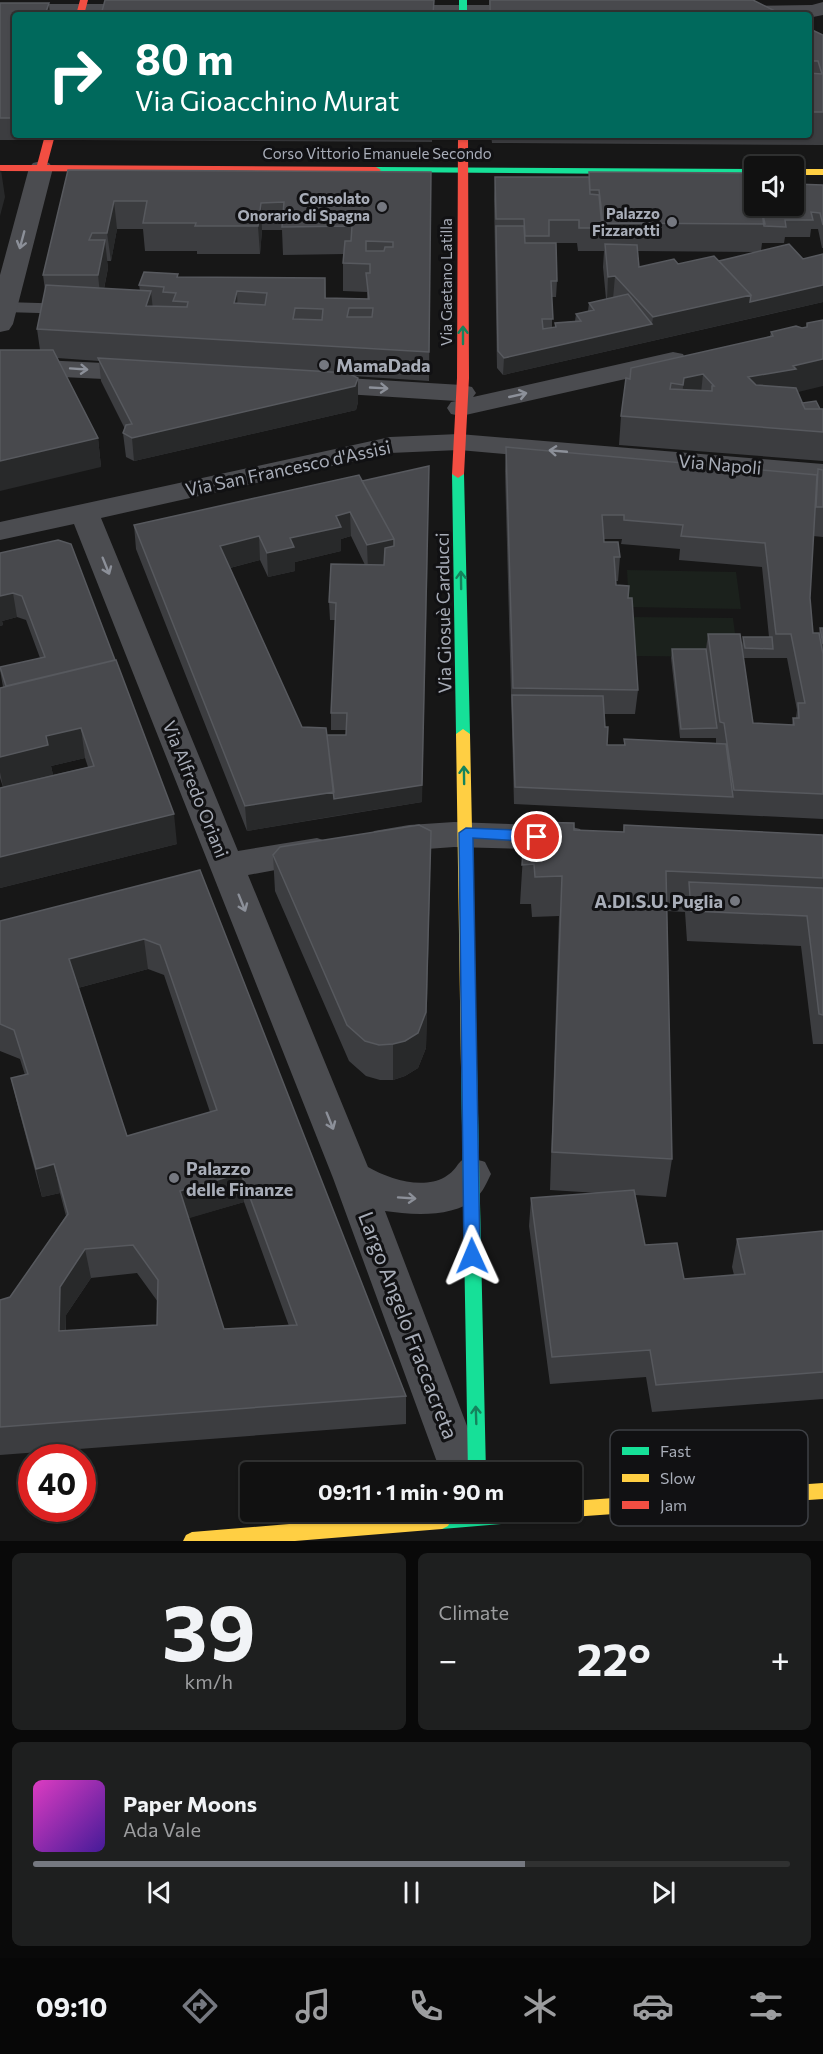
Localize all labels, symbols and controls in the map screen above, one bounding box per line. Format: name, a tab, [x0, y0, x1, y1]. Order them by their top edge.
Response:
text: 80 m	[135, 32, 234, 84]
icon: right	[36, 36, 114, 114]
text: Via Gioacchino Murat	[135, 84, 399, 117]
street label: Corso Vittorio Emanuele Secondo	[262, 144, 492, 162]
map controls	[744, 156, 804, 216]
button: sound	[744, 156, 804, 216]
place label: Consolato Onorario di Spagna	[238, 189, 370, 224]
marker: Consolato Onorario di Spagna	[375, 200, 389, 214]
place label: Palazzo Fizzarotti	[592, 204, 660, 239]
marker: Palazzo Fizzarotti	[665, 215, 679, 229]
street label: Via Gaetano Latilla	[437, 218, 455, 346]
one-way arrow	[16, 231, 27, 250]
one-way arrow	[457, 325, 469, 345]
place label: MamaDada	[336, 354, 431, 376]
marker: MamaDada	[317, 358, 331, 372]
one-way arrow	[69, 364, 89, 375]
one-way arrow	[368, 383, 388, 394]
one-way arrow	[508, 389, 527, 400]
street label: Via San Francesco d'Assisi	[183, 435, 393, 501]
one-way arrow	[549, 445, 569, 456]
street label: Via Napoli	[677, 449, 763, 479]
street label: Via Giosuè Carducci	[431, 532, 455, 694]
one-way arrow	[101, 557, 112, 575]
one-way arrow	[455, 570, 466, 590]
street label: Via Alfredo Oriani	[158, 717, 234, 861]
one-way arrow	[459, 765, 470, 785]
pin	[511, 811, 562, 862]
icon: arrive	[520, 820, 553, 853]
place label: A.DI.S.U. Puglia	[594, 890, 723, 912]
one-way arrow	[237, 893, 248, 912]
marker: A.DI.S.U. Puglia	[728, 894, 742, 908]
one-way arrow	[325, 1111, 336, 1130]
place label: Palazzo delle Finanze	[186, 1157, 293, 1200]
marker: Palazzo delle Finanze	[167, 1171, 181, 1185]
one-way arrow	[396, 1193, 416, 1204]
street label: Largo Angelo Fraccacreta	[354, 1208, 464, 1442]
position arrow	[440, 1224, 504, 1288]
one-way arrow	[470, 1405, 482, 1425]
legend	[610, 1430, 808, 1526]
text: Fast	[660, 1441, 691, 1460]
speed limit sign: 40	[18, 1444, 96, 1522]
text: Slow	[660, 1468, 696, 1487]
text: 09:11 · 1 min · 90 m	[318, 1478, 504, 1505]
text: Jam	[660, 1495, 687, 1514]
text: 39	[162, 1582, 256, 1677]
text: Climate	[439, 1600, 509, 1624]
text: 22°	[577, 1630, 651, 1685]
text: −	[439, 1638, 457, 1679]
text: +	[771, 1638, 790, 1679]
text: km/h	[184, 1669, 233, 1693]
text: Paper Moons	[123, 1790, 257, 1817]
text: Ada Vale	[123, 1817, 201, 1841]
icon: previous	[143, 1876, 176, 1909]
icon: pause	[395, 1876, 428, 1909]
icon: next	[647, 1876, 680, 1909]
icon: directions	[179, 1985, 221, 2027]
icon: music	[292, 1985, 334, 2027]
icon: phone	[405, 1985, 447, 2027]
icon: climate	[519, 1985, 561, 2027]
icon: car	[632, 1985, 674, 2027]
icon: filters	[745, 1985, 787, 2027]
text: 09:10	[36, 1990, 108, 2023]

